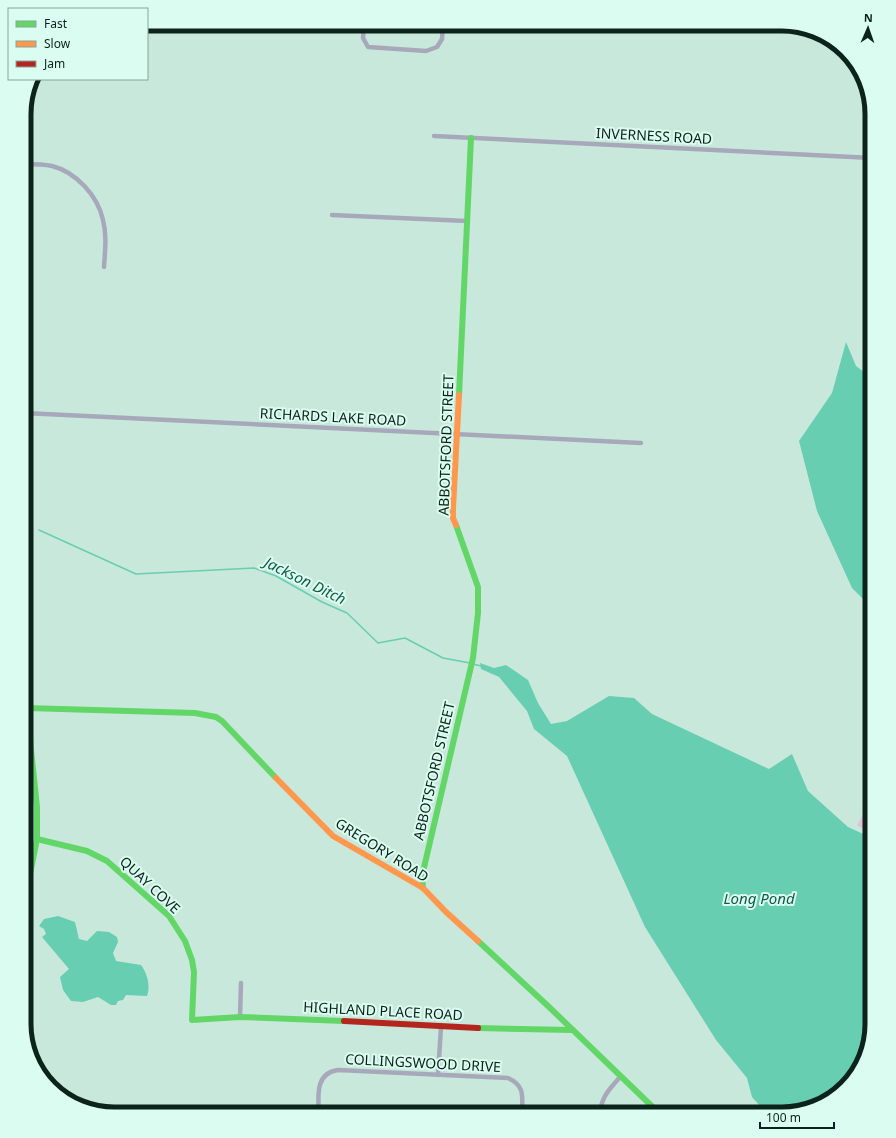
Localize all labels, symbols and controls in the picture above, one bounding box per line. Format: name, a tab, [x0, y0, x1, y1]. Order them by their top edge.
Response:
legend	[8, 8, 148, 80]
north arrow	[848, 8, 888, 48]
text: N	[864, 10, 873, 25]
text: Fast	[44, 15, 68, 32]
text: Slow	[44, 35, 71, 52]
text: Jam	[43, 55, 65, 72]
street label: INVERNESS ROAD	[595, 123, 713, 148]
street label: ABBOTSFORD STREET	[434, 374, 457, 516]
street label: RICHARDS LAKE ROAD	[259, 403, 407, 430]
water label: Jackson Ditch	[259, 550, 350, 609]
street label: ABBOTSFORD STREET	[408, 700, 459, 842]
street label: GREGORY ROAD	[332, 813, 433, 886]
street label: QUAY COVE	[116, 852, 185, 918]
water label: Long Pond	[723, 888, 795, 908]
street label: HIGHLAND PLACE ROAD	[303, 997, 463, 1024]
street label: COLLINGSWOOD DRIVE	[345, 1049, 501, 1076]
scale bar	[760, 1104, 834, 1130]
text: 100 m	[766, 1109, 801, 1126]

